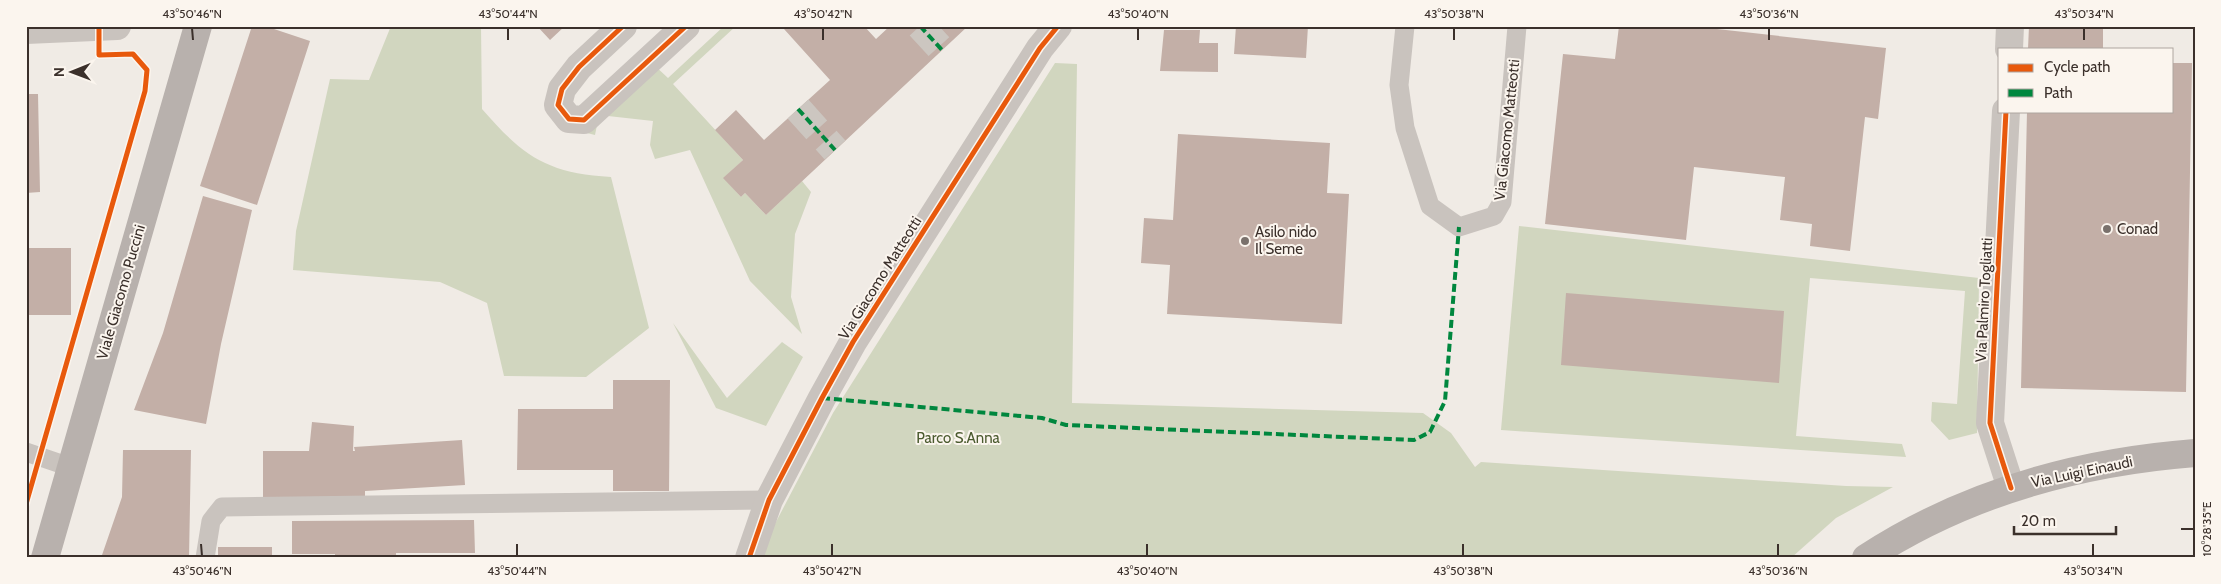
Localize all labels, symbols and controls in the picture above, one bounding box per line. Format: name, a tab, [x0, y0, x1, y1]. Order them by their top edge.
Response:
text: 43°50'46"N	[162, 6, 222, 21]
text: 43°50'44"N	[478, 6, 538, 21]
text: 43°50'42"N	[793, 6, 853, 21]
text: 43°50'40"N	[1107, 6, 1169, 21]
text: 43°50'38"N	[1424, 6, 1484, 21]
text: 43°50'36"N	[1739, 6, 1799, 21]
text: 43°50'34"N	[2054, 6, 2114, 21]
north arrow	[48, 48, 98, 98]
legend	[1998, 48, 2174, 112]
street label: Via Giacomo Matteotti	[1491, 58, 1523, 202]
text: Cycle path	[2044, 58, 2110, 76]
text: N	[50, 67, 68, 77]
text: Path	[2044, 84, 2073, 102]
street label: Via Giacomo Matteotti	[835, 213, 925, 343]
place label: Conad	[2117, 220, 2158, 238]
street label: Viale Giacomo Puccini	[93, 223, 149, 361]
place label: Asilo nido Il Seme	[1255, 223, 1317, 258]
marker: Conad	[2101, 223, 2113, 235]
marker: Asilo nido Il Seme	[1239, 235, 1251, 247]
street label: Via Palmiro Togliatti	[1972, 237, 1996, 363]
park label: Parco S.Anna	[916, 429, 1001, 447]
street label: Via Luigi Einaudi	[2030, 452, 2134, 492]
text: 10°28'35"E	[2199, 501, 2214, 556]
scale bar	[2014, 504, 2116, 536]
text: 20 m	[2021, 512, 2056, 530]
text: 43°50'46"N	[172, 563, 232, 578]
text: 43°50'44"N	[487, 563, 547, 578]
text: 43°50'42"N	[802, 563, 862, 578]
text: 43°50'40"N	[1116, 563, 1178, 578]
text: 43°50'38"N	[1433, 563, 1493, 578]
text: 43°50'36"N	[1748, 563, 1808, 578]
text: 43°50'34"N	[2063, 563, 2123, 578]

